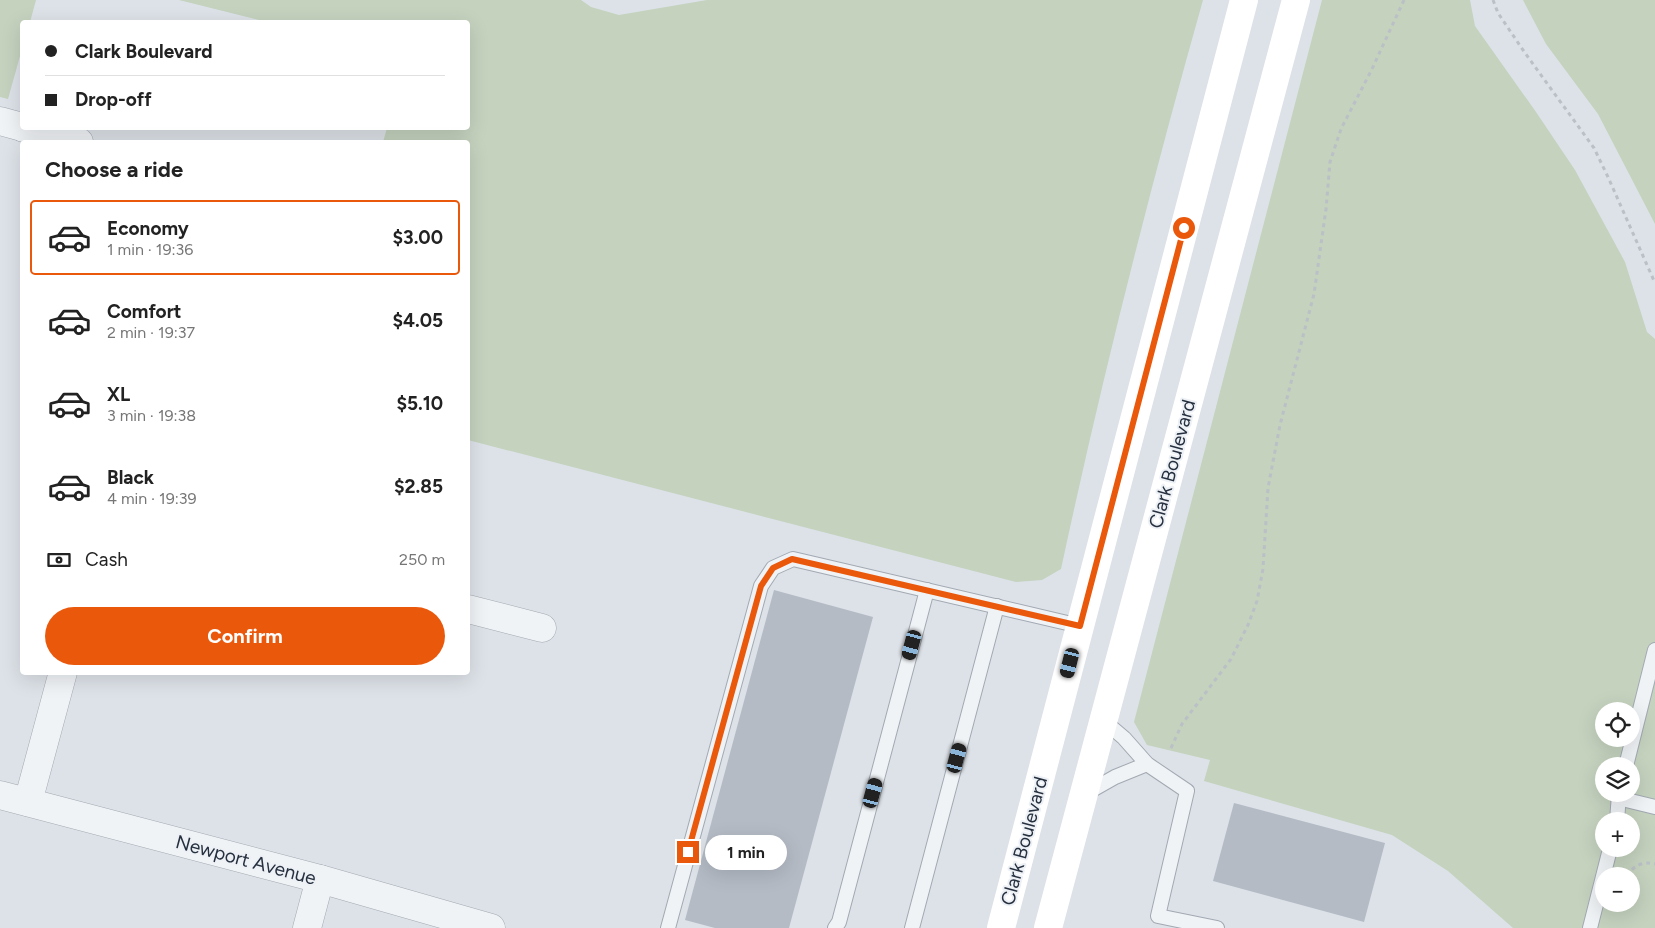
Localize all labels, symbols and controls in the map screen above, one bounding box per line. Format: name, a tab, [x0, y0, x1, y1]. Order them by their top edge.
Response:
text: Clark Boulevard	[75, 40, 213, 63]
text: Drop-off	[75, 88, 152, 111]
text: Choose a ride	[45, 156, 183, 183]
icon: car	[47, 215, 92, 260]
text: Economy	[107, 217, 189, 240]
route start	[1173, 217, 1195, 239]
text: $3.00	[393, 226, 443, 249]
text: 1 min · 19:36	[107, 240, 193, 259]
icon: car	[47, 298, 92, 343]
text: Comfort	[107, 300, 182, 323]
text: $4.05	[392, 309, 443, 332]
text: 2 min · 19:37	[107, 323, 195, 342]
icon: car	[47, 381, 92, 426]
text: XL	[107, 383, 130, 406]
text: $5.10	[396, 392, 443, 415]
street label: Clark Boulevard	[1144, 397, 1200, 531]
text: 3 min · 19:38	[107, 406, 196, 425]
icon: car	[47, 464, 92, 509]
text: Black	[107, 466, 154, 489]
text: $2.85	[394, 475, 443, 498]
text: 4 min · 19:39	[107, 489, 197, 508]
icon: cash	[45, 546, 73, 574]
text: Cash	[85, 548, 128, 571]
text: 250 m	[399, 550, 445, 569]
button: Confirm	[45, 607, 445, 665]
car	[900, 629, 923, 661]
car	[1059, 647, 1080, 679]
map controls	[1595, 702, 1640, 912]
button: locate	[1595, 702, 1640, 747]
car	[945, 742, 968, 774]
button: layers	[1595, 757, 1640, 802]
street label: Clark Boulevard	[996, 774, 1052, 908]
car	[861, 777, 884, 809]
button: +	[1595, 812, 1640, 857]
street label: Newport Avenue	[173, 830, 319, 890]
callout: 1 min	[706, 834, 788, 870]
route end	[677, 841, 699, 863]
text: 1 min	[727, 843, 765, 862]
button: −	[1595, 867, 1640, 912]

